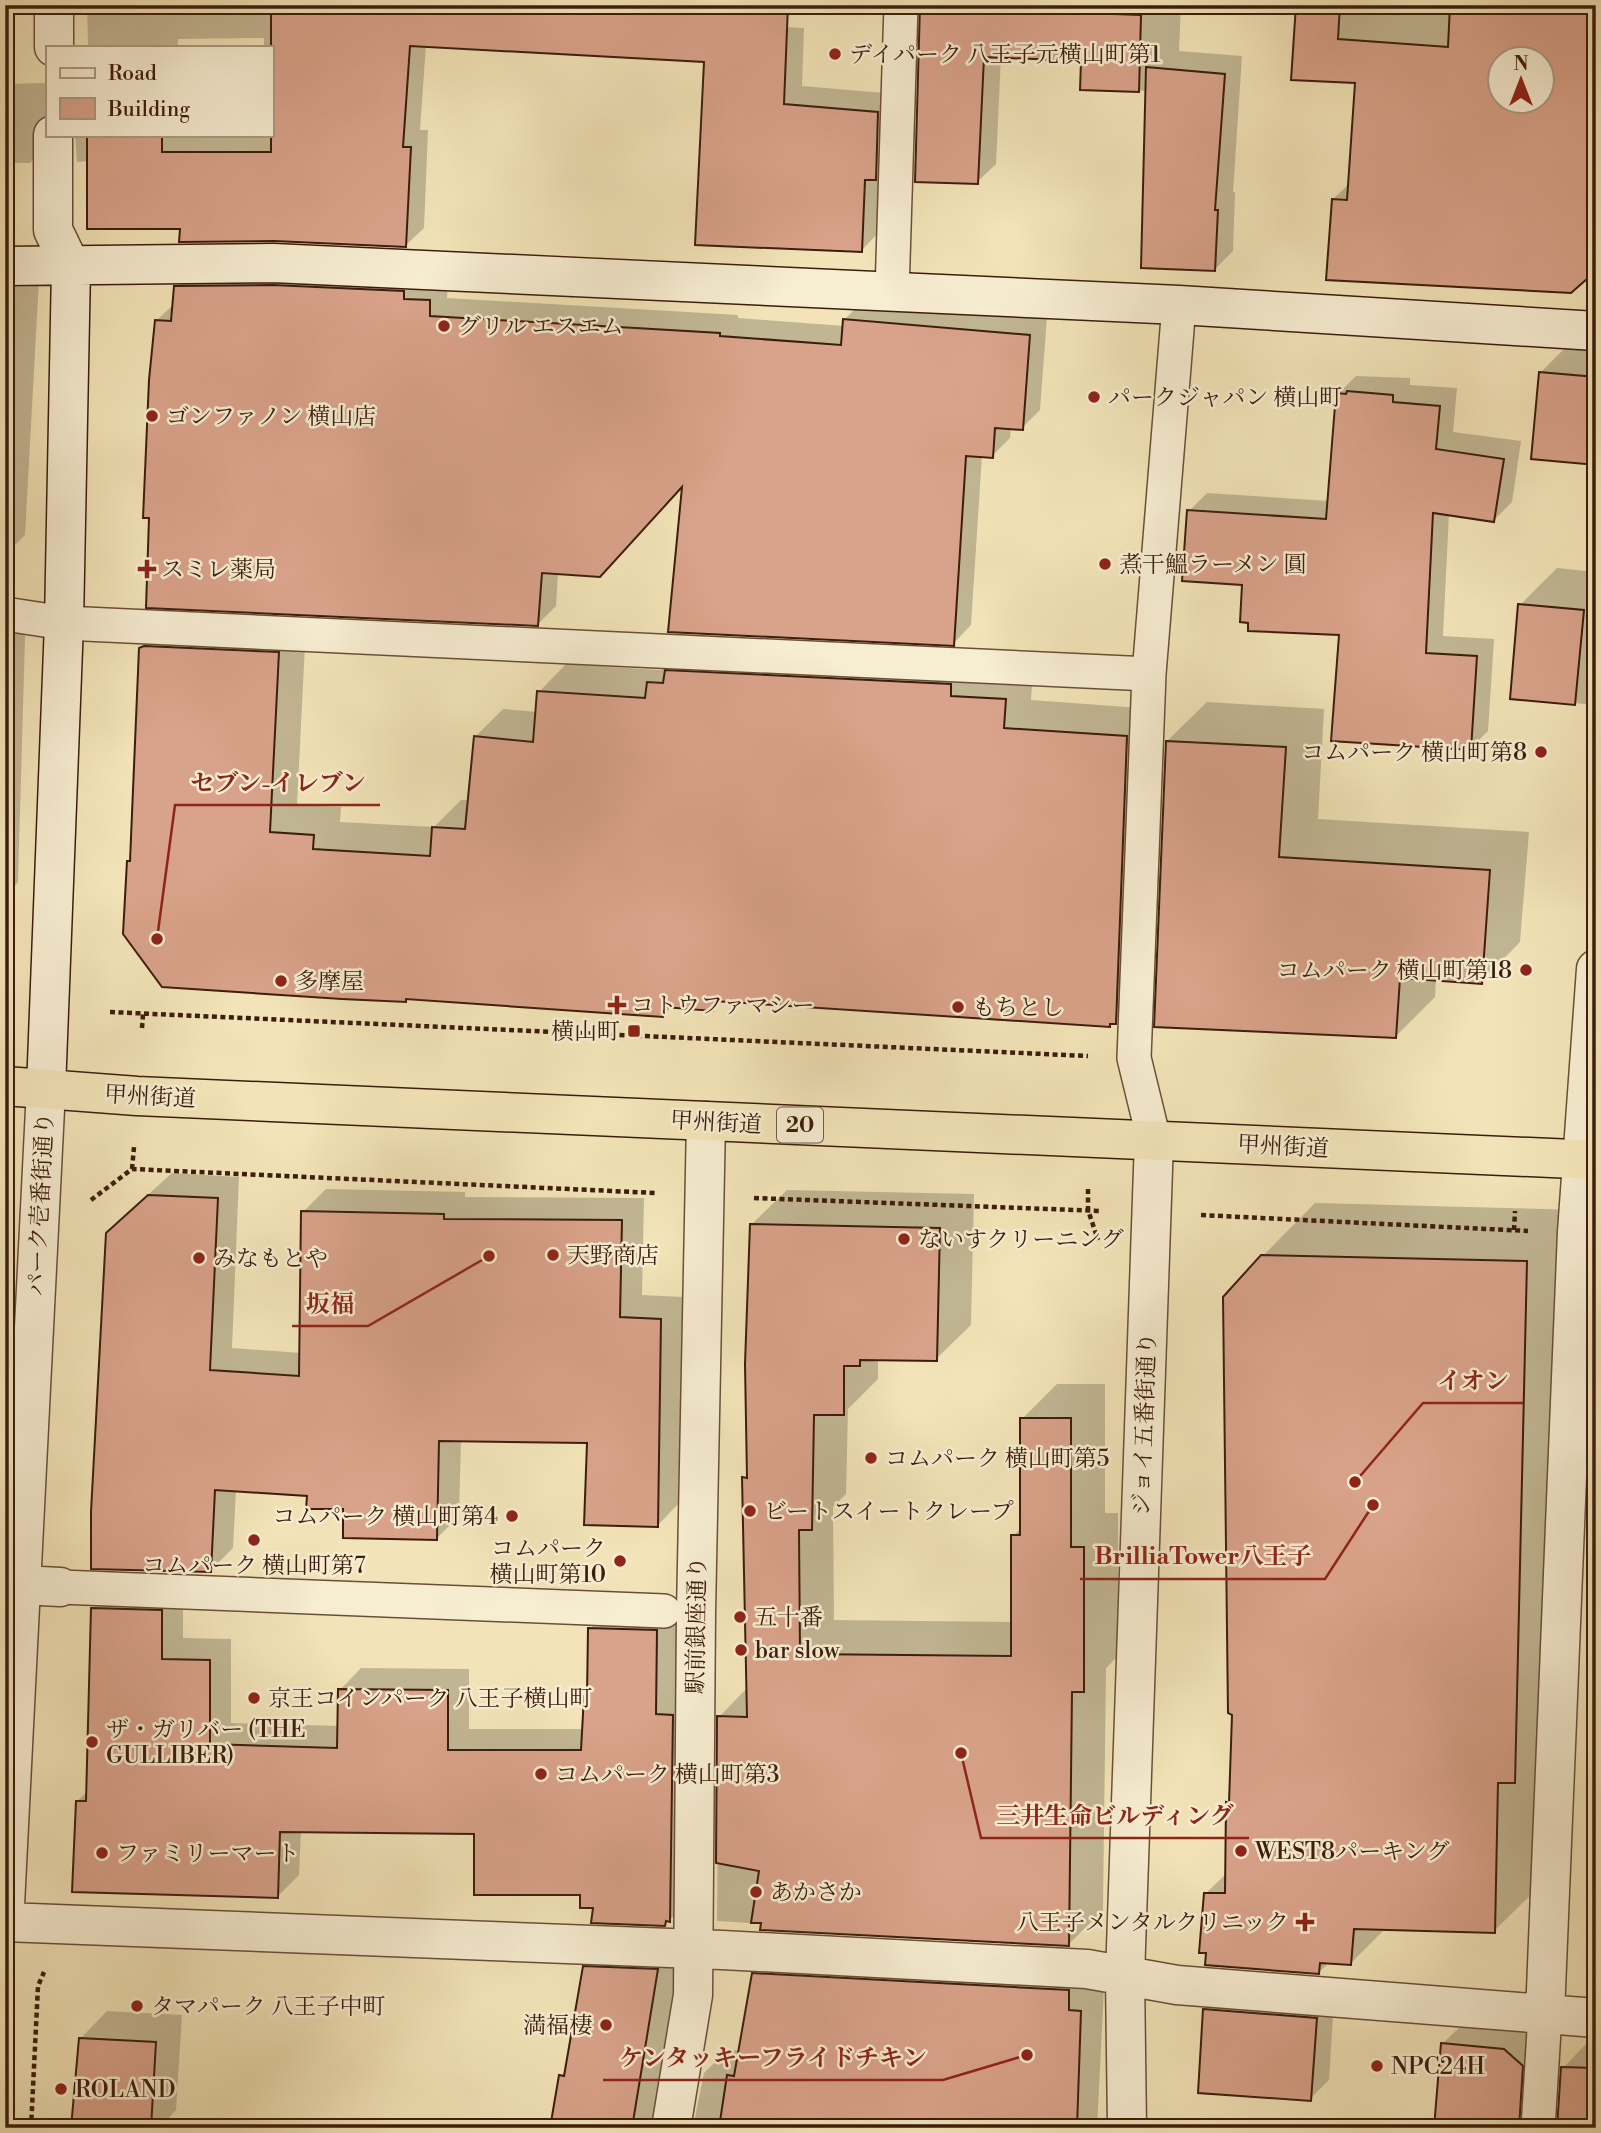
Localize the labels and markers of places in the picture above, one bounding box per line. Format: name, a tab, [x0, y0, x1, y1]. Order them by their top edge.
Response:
place label: デイパーク 八王子元横山町第1	[849, 41, 1161, 69]
marker: デイパーク 八王子元横山町第1	[827, 46, 843, 62]
place label: グリル エスエム	[458, 313, 624, 341]
marker: グリル エスエム	[436, 318, 452, 334]
place label: パークジャパン 横山町	[1108, 384, 1342, 412]
marker: パークジャパン 横山町	[1086, 389, 1102, 405]
place label: ゴンファノン 横山店	[166, 403, 376, 431]
marker: ゴンファノン 横山店	[144, 408, 160, 424]
place label: 煮干鰮ラーメン 圓	[1119, 551, 1307, 579]
place label: スミレ薬局	[161, 556, 276, 584]
marker: 煮干鰮ラーメン 圓	[1097, 556, 1113, 572]
marker: スミレ薬局	[139, 561, 155, 577]
place label: コムパーク 横山町第8	[1301, 739, 1527, 767]
marker: コムパーク 横山町第8	[1533, 744, 1549, 760]
callout: セブン-イレブン	[175, 760, 380, 805]
place label: コムパーク 横山町第18	[1277, 957, 1512, 985]
marker: コムパーク 横山町第18	[1518, 962, 1534, 978]
place label: 多摩屋	[295, 968, 364, 996]
marker: 多摩屋	[273, 973, 289, 989]
place label: コトウファマシー	[631, 992, 815, 1020]
place label: もちとし	[972, 994, 1064, 1022]
marker: コトウファマシー	[609, 997, 625, 1013]
marker: もちとし	[950, 999, 966, 1015]
place label: 横山町	[551, 1018, 620, 1046]
marker: 横山町	[626, 1023, 642, 1039]
place label: ないすクリーニング	[918, 1226, 1124, 1254]
marker: ないすクリーニング	[896, 1231, 912, 1247]
place label: 天野商店	[567, 1242, 659, 1270]
place label: みなもとや	[213, 1245, 328, 1273]
marker: 天野商店	[545, 1247, 561, 1263]
marker: みなもとや	[191, 1250, 207, 1266]
callout: 坂福	[292, 1281, 368, 1326]
callout: イオン	[1423, 1358, 1523, 1403]
place label: コムパーク 横山町第5	[885, 1445, 1109, 1473]
marker: コムパーク 横山町第5	[863, 1450, 879, 1466]
place label: ビートスイートクレープ	[764, 1498, 1014, 1526]
place label: コムパーク 横山町第4	[273, 1503, 498, 1531]
marker: ビートスイートクレープ	[742, 1503, 758, 1519]
marker: コムパーク 横山町第4	[504, 1508, 520, 1524]
marker: コムパーク 横山町第7	[246, 1532, 262, 1548]
callout: BrilliaTower八王子	[1080, 1534, 1325, 1579]
place label: コムパーク 横山町第10	[490, 1535, 606, 1589]
place label: コムパーク 横山町第7	[142, 1552, 366, 1580]
marker: コムパーク 横山町第10	[612, 1553, 628, 1569]
place label: 五十番	[754, 1604, 823, 1632]
marker: 五十番	[732, 1609, 748, 1625]
place label: bar slow	[755, 1637, 841, 1665]
marker: bar slow	[733, 1642, 749, 1658]
place label: 京王コインパーク 八王子横山町	[268, 1685, 592, 1713]
marker: 京王コインパーク 八王子横山町	[246, 1690, 262, 1706]
place label: ザ・ガリバー (THE GULLIBER)	[106, 1716, 306, 1770]
marker: ザ・ガリバー (THE GULLIBER)	[84, 1734, 100, 1750]
place label: コムパーク 横山町第3	[555, 1761, 779, 1789]
marker: コムパーク 横山町第3	[533, 1766, 549, 1782]
callout: 三井生命ビルディング	[981, 1793, 1249, 1838]
place label: WEST8パーキング	[1254, 1838, 1450, 1866]
place label: ファミリーマート	[116, 1840, 300, 1868]
marker: WEST8パーキング	[1233, 1843, 1249, 1859]
marker: ファミリーマート	[94, 1845, 110, 1861]
place label: あかさか	[770, 1879, 862, 1907]
marker: あかさか	[748, 1884, 764, 1900]
place label: 八王子メンタルクリニック	[1016, 1909, 1289, 1937]
marker: 八王子メンタルクリニック	[1295, 1912, 1315, 1932]
place label: タマパーク 八王子中町	[151, 1993, 386, 2021]
marker: タマパーク 八王子中町	[129, 1998, 145, 2014]
place label: 満福棲	[523, 2012, 592, 2040]
marker: 満福棲	[598, 2017, 614, 2033]
callout: ケンタッキーフライドチキン	[603, 2035, 943, 2080]
place label: NPC24H	[1391, 2053, 1486, 2081]
marker: NPC24H	[1369, 2058, 1385, 2074]
place label: ROLAND	[75, 2076, 176, 2104]
marker: ROLAND	[53, 2081, 69, 2097]

